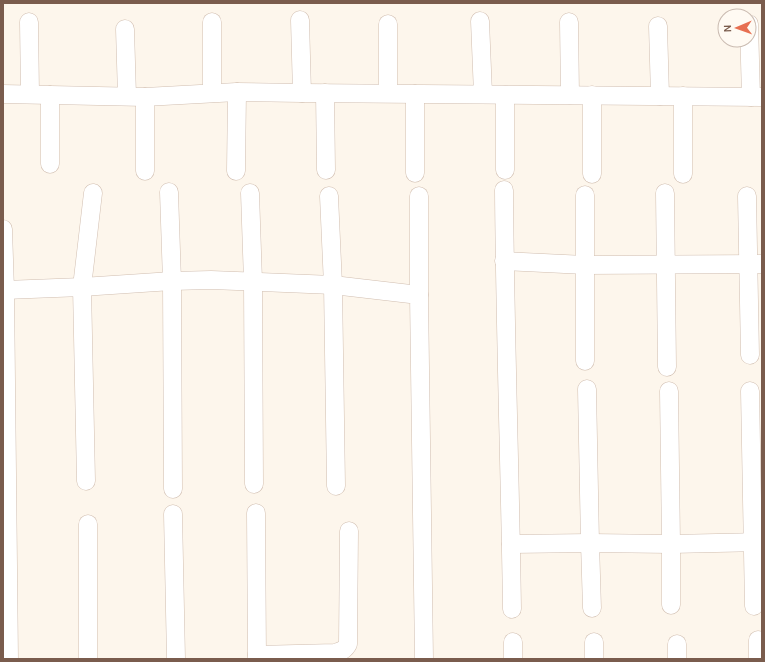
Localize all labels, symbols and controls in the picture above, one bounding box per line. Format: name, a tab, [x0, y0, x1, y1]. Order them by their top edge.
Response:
north arrow	[717, 8, 757, 48]
text: N	[721, 24, 734, 33]

